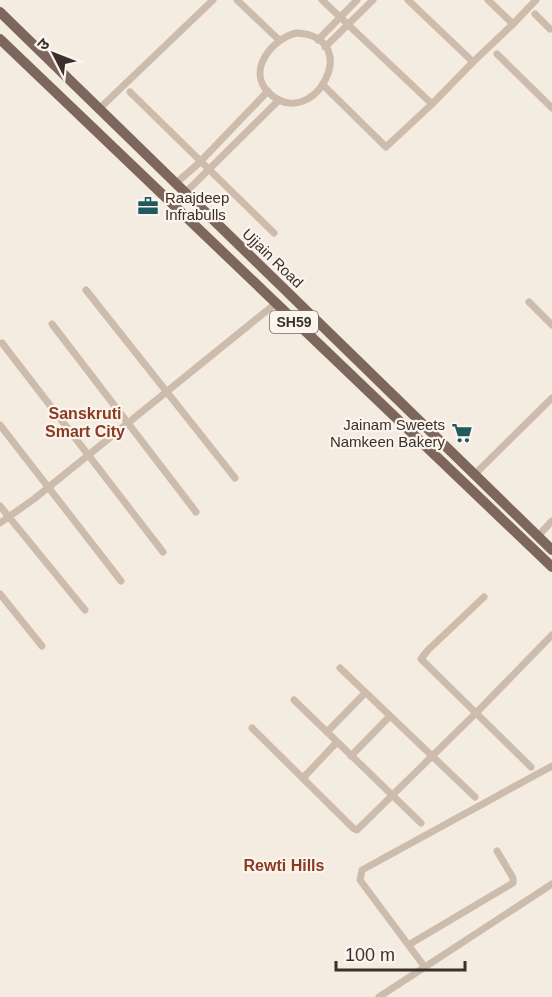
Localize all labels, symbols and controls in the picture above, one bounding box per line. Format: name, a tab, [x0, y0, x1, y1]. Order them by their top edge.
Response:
north arrow	[24, 24, 84, 84]
text: उ	[34, 35, 53, 53]
place label: Raajdeep Infrabulls	[165, 189, 229, 223]
office icon: Raajdeep Infrabulls	[136, 194, 160, 218]
street label: Ujjain Road	[239, 225, 307, 291]
road number: SH59	[270, 311, 318, 333]
district label: Sanskruti Smart City	[45, 405, 125, 440]
place label: Jainam Sweets Namkeen Bakery	[330, 416, 445, 450]
supermarket icon: Jainam Sweets Namkeen Bakery	[450, 421, 474, 445]
district label: Rewti Hills	[244, 857, 325, 874]
scale bar	[336, 934, 465, 972]
text: 100 m	[345, 945, 395, 965]

